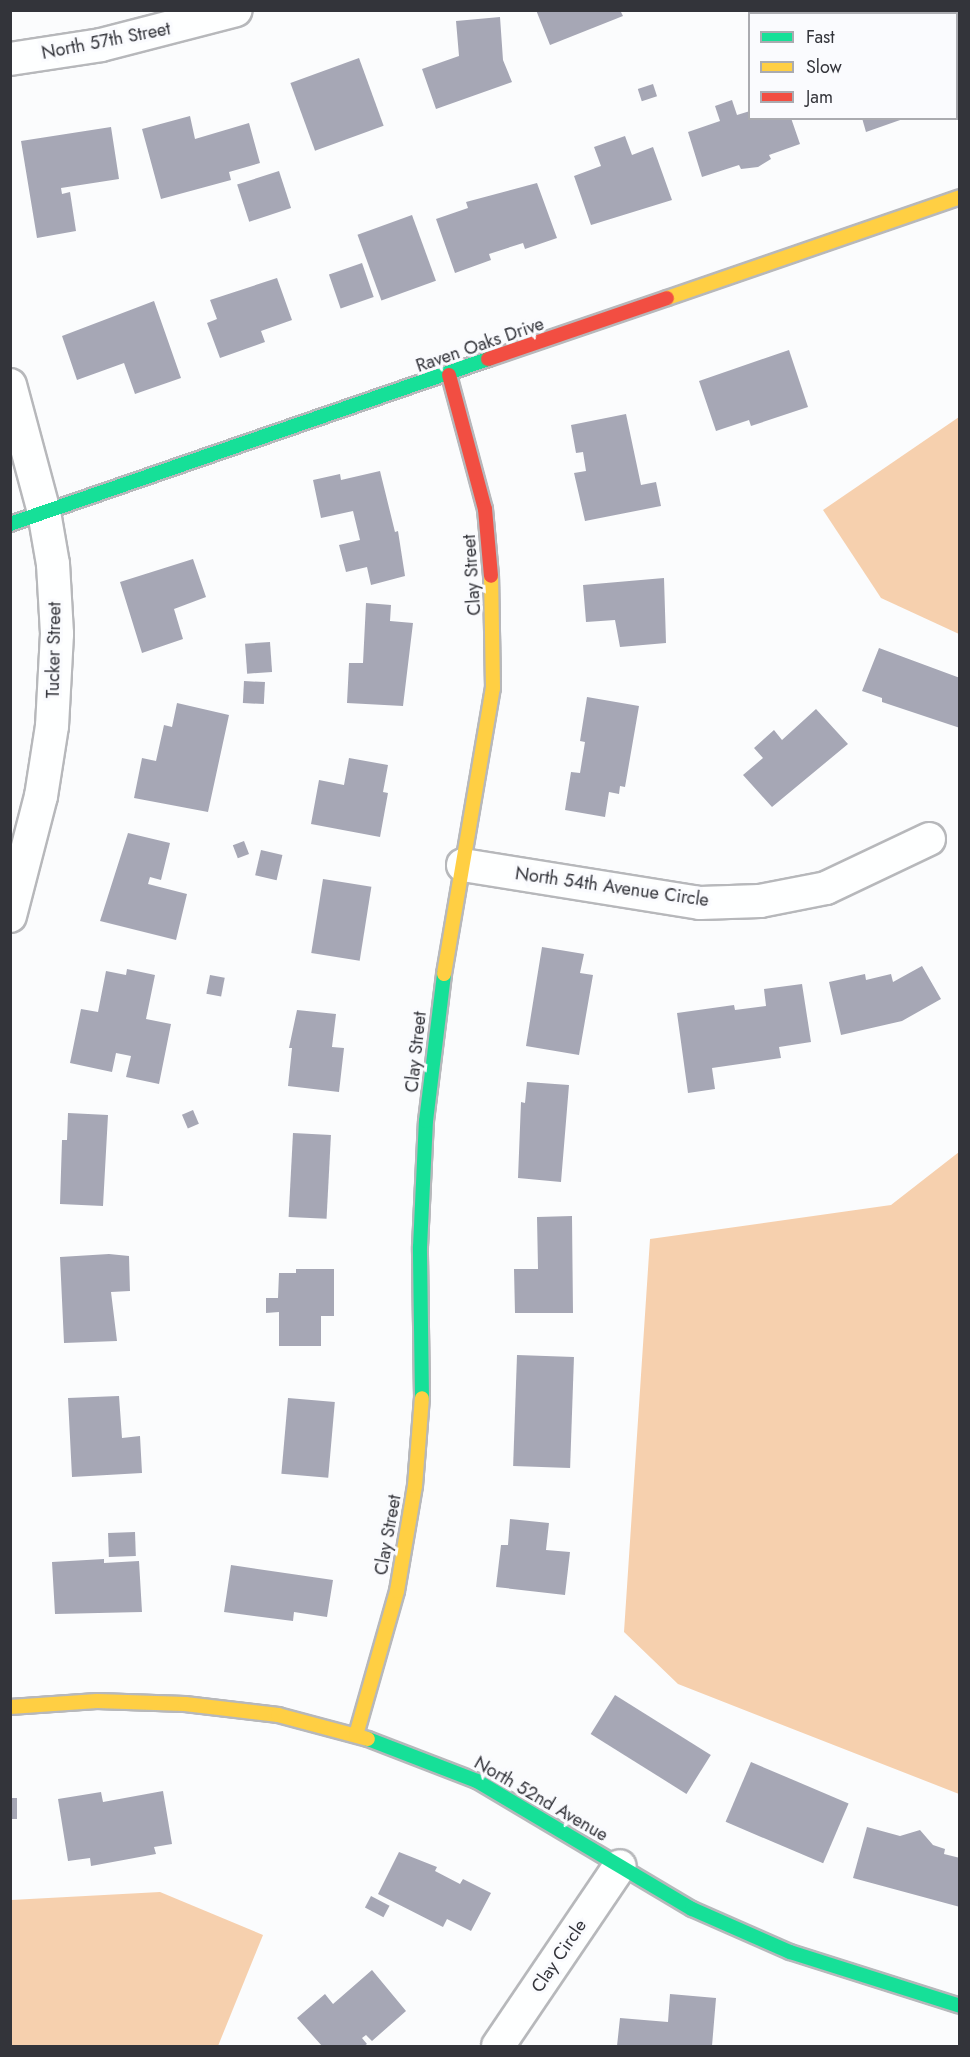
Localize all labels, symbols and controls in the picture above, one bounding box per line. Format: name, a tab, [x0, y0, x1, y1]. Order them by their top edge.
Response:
legend	[748, 12, 958, 120]
street label: North 57th Street	[40, 18, 172, 64]
text: Fast	[806, 24, 835, 50]
text: Slow	[806, 54, 842, 80]
text: Jam	[806, 84, 833, 110]
street label: Raven Oaks Drive	[413, 313, 547, 377]
street label: Clay Street	[458, 534, 486, 616]
street label: Tucker Street	[42, 602, 66, 698]
street label: North 54th Avenue Circle	[514, 863, 710, 911]
street label: Clay Street	[401, 1010, 431, 1094]
street label: Clay Street	[370, 1493, 406, 1577]
street label: North 52nd Avenue	[470, 1752, 612, 1846]
street label: Clay Circle	[527, 1915, 591, 1997]

